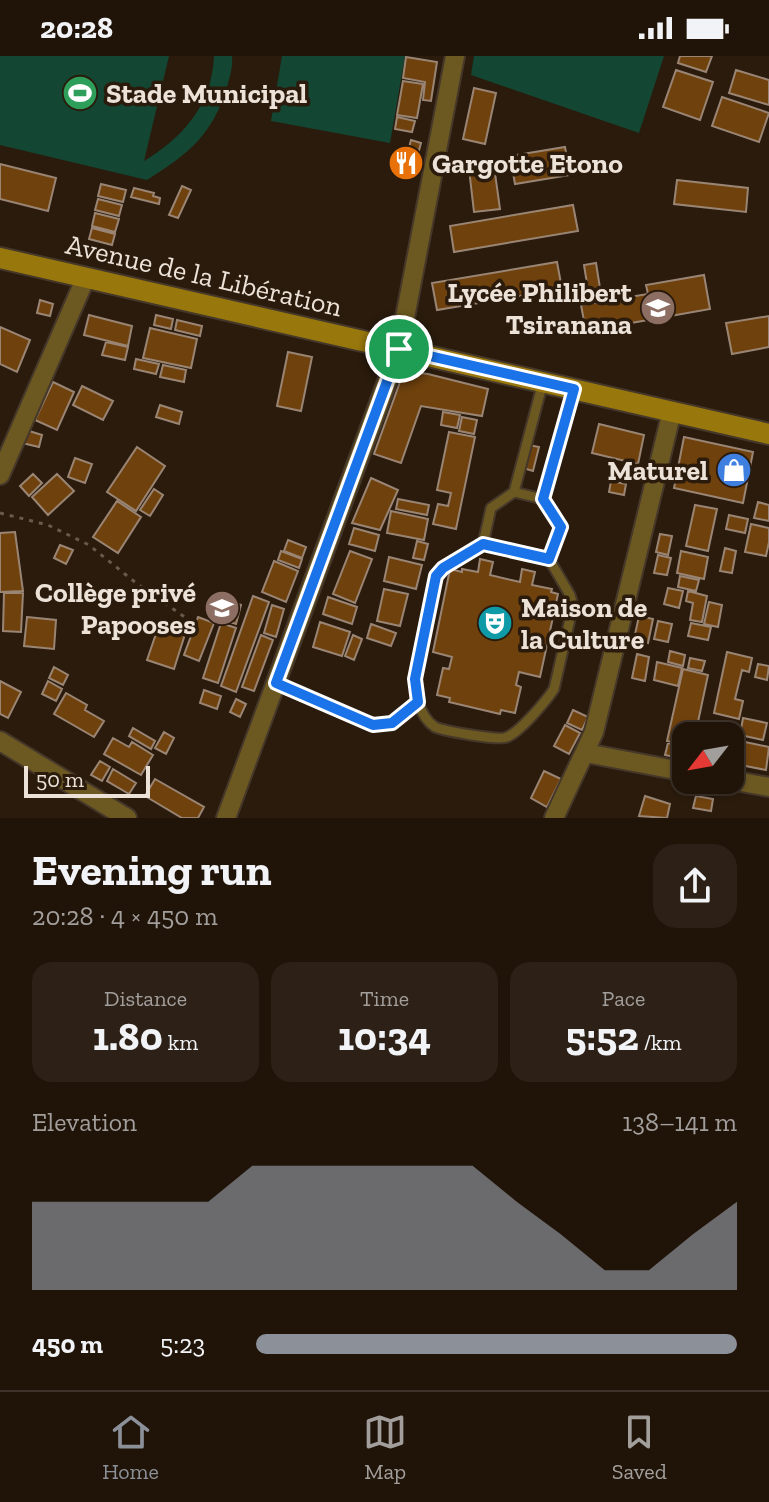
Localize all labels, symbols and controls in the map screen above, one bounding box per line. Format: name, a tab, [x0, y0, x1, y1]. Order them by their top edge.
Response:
text: 20:28	[40, 10, 113, 46]
sports icon: Stade Municipal	[61, 74, 99, 112]
place label: Stade Municipal	[106, 77, 307, 110]
restaurant icon: Gargotte Etono	[387, 144, 425, 182]
place label: Gargotte Etono	[432, 147, 623, 180]
street label: Avenue de la Libération	[63, 228, 345, 323]
place label: Lycée Philibert Tsiranana	[447, 276, 633, 341]
school or university icon: Lycée Philibert Tsiranana	[639, 289, 677, 327]
pin	[365, 315, 433, 383]
icon: arrive	[377, 327, 421, 371]
shop icon: Maturel	[715, 451, 753, 489]
place label: Maturel	[607, 454, 708, 487]
place label: Collège privé Papooses	[35, 576, 196, 641]
school or university icon: Collège privé Papooses	[203, 589, 241, 627]
place label: Maison de la Culture	[521, 591, 647, 656]
theatre icon: Maison de la Culture	[476, 604, 514, 642]
north arrow	[672, 722, 744, 794]
map controls	[672, 722, 744, 794]
scale bar	[24, 762, 150, 798]
text: 50 m	[36, 766, 84, 793]
text: Evening run	[32, 843, 272, 896]
button: share	[653, 844, 737, 928]
text: 20:28 · 4 × 450 m	[32, 900, 218, 932]
text: Distance	[104, 985, 187, 1012]
text: Time	[360, 985, 409, 1012]
text: Pace	[602, 985, 645, 1012]
text: 1.80	[93, 1012, 163, 1060]
text: 10:34	[338, 1012, 431, 1060]
text: 5:52	[565, 1012, 639, 1060]
text: km	[163, 1029, 198, 1056]
text: /km	[639, 1029, 682, 1056]
text: Elevation	[32, 1106, 137, 1138]
text: 138–141 m	[622, 1106, 737, 1138]
text: 450 m	[32, 1328, 103, 1360]
text: 5:23	[160, 1328, 205, 1360]
tab: Home	[102, 1410, 159, 1485]
tab: Map	[363, 1410, 407, 1485]
tab: Saved	[612, 1410, 667, 1485]

